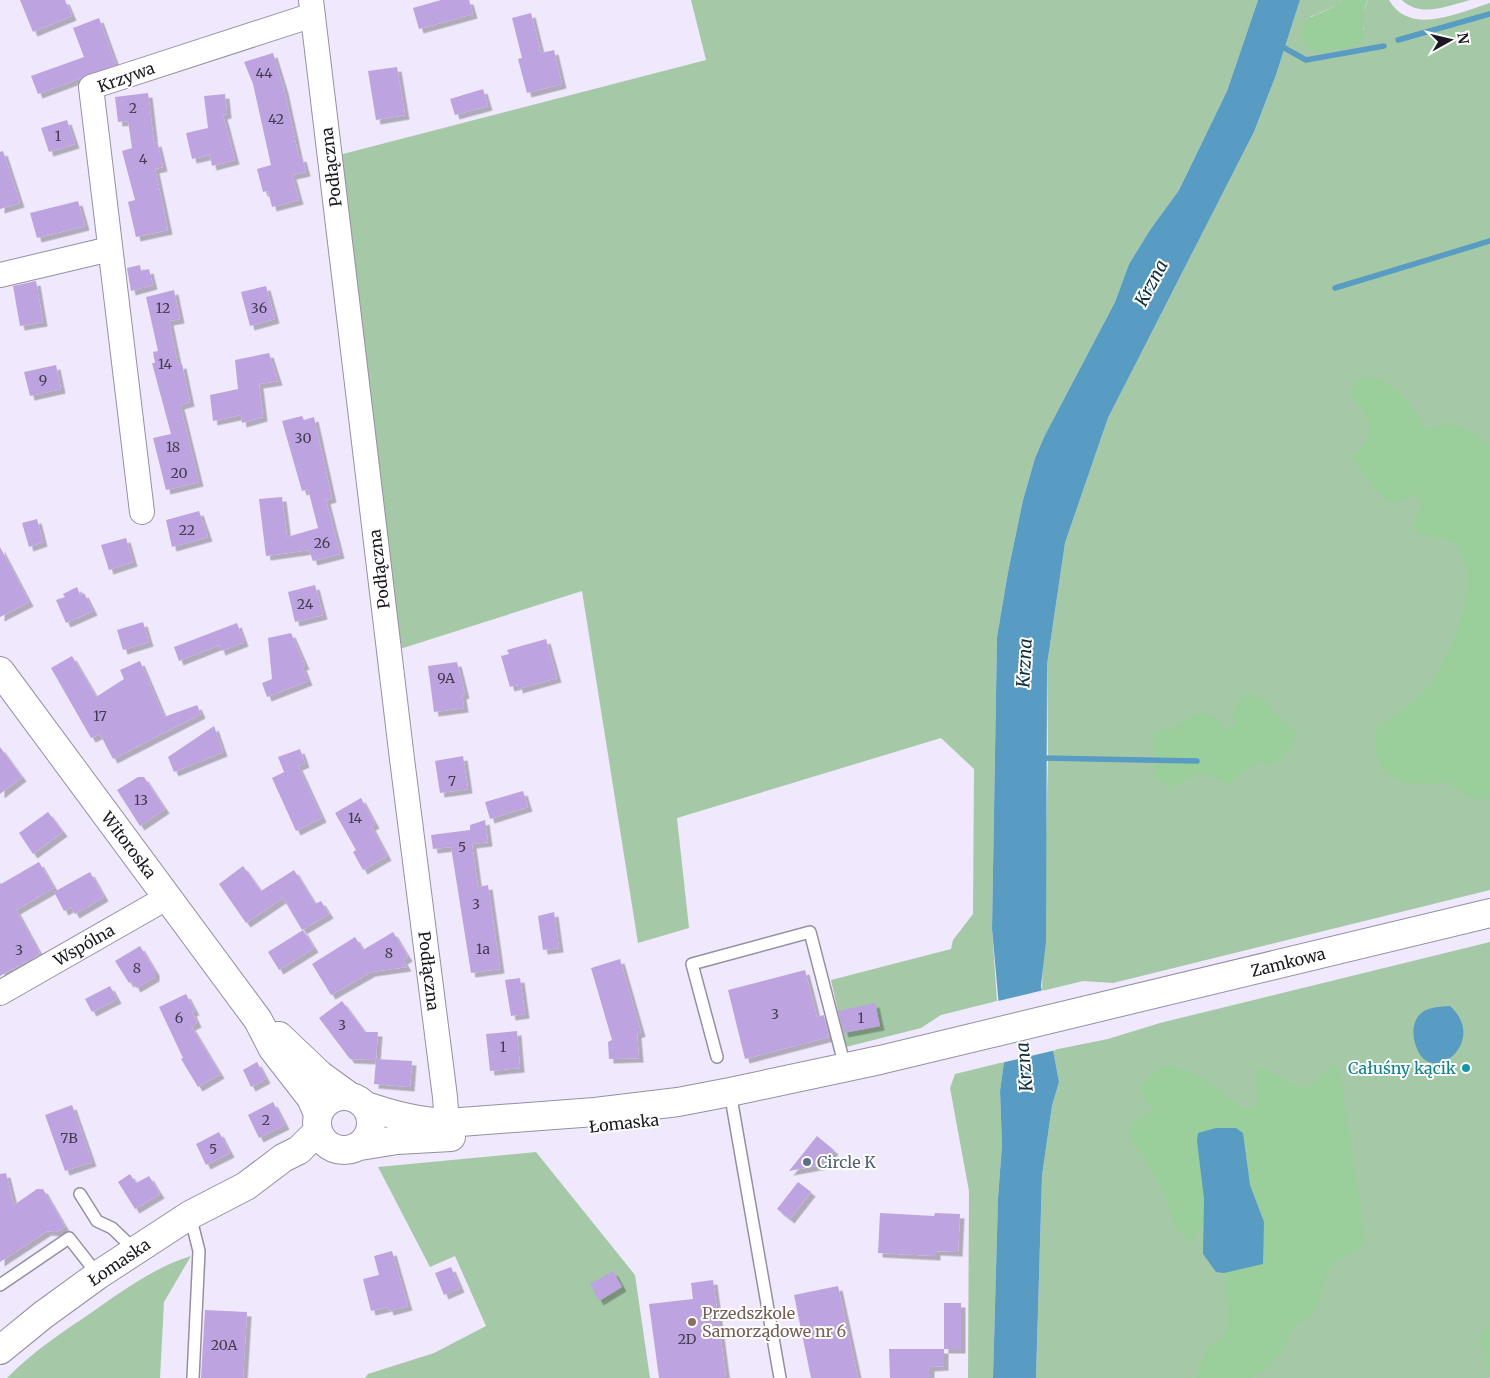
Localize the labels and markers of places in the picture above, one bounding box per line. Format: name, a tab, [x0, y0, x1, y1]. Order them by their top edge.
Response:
place label: Całuśny kącik	[1348, 1058, 1457, 1078]
marker: Całuśny kącik	[1460, 1062, 1472, 1074]
place label: Circle K	[817, 1152, 876, 1172]
marker: Circle K	[801, 1156, 813, 1168]
place label: Przedszkole Samorządowe nr 6	[702, 1303, 847, 1341]
marker: Przedszkole Samorządowe nr 6	[686, 1316, 698, 1328]

